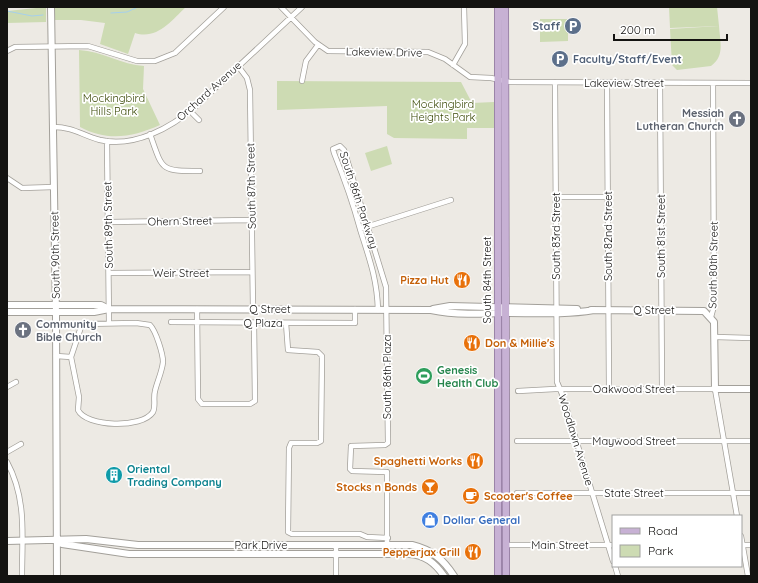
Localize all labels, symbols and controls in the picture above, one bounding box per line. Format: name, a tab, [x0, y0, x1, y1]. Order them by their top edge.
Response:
parking icon: Staff	[563, 16, 583, 36]
scale bar	[614, 16, 727, 42]
place label: Staff	[532, 19, 560, 33]
text: 200 m	[620, 22, 655, 37]
street label: Lakeview Drive	[346, 44, 422, 60]
parking icon: Faculty/Staff/Event	[550, 49, 570, 69]
place label: Faculty/Staff/Event	[573, 52, 682, 66]
street label: Orchard Avenue	[174, 58, 244, 124]
street label: Lakeview Street	[584, 76, 664, 90]
park label: Mockingbird Hills Park	[83, 91, 145, 118]
park label: Mockingbird Heights Park	[411, 97, 476, 124]
place label: Messiah Lutheran Church	[636, 106, 724, 133]
church icon: Messiah Lutheran Church	[727, 109, 747, 129]
street label: South 87th Street	[243, 142, 259, 229]
street label: South 86th Parkway	[337, 150, 381, 250]
street label: South 89th Street	[100, 181, 116, 269]
street label: South 82nd Street	[601, 191, 615, 281]
street label: South 83rd Street	[549, 192, 563, 280]
street label: South 81st Street	[654, 194, 668, 278]
street label: South 90th Street	[47, 211, 63, 299]
street label: Ohern Street	[148, 213, 213, 229]
street label: South 80th Street	[705, 221, 721, 309]
street label: South 84th Street	[480, 236, 494, 323]
street label: Weir Street	[153, 266, 209, 280]
restaurant icon: Pizza Hut	[452, 270, 472, 290]
place label: Pizza Hut	[400, 273, 449, 287]
street label: Q Street	[249, 302, 291, 316]
street label: Q Street	[633, 303, 675, 317]
street label: Q Plaza	[243, 316, 283, 330]
place label: Community Bible Church	[36, 317, 102, 344]
church icon: Community Bible Church	[13, 320, 33, 340]
restaurant icon: Don & Millie's	[462, 333, 482, 353]
street label: South 86th Plaza	[380, 335, 394, 419]
place label: Don & Millie's	[485, 336, 555, 350]
place label: Genesis Health Club	[437, 363, 499, 390]
sports icon: Genesis Health Club	[414, 366, 434, 386]
street label: Oakwood Street	[593, 382, 675, 396]
street label: Woodlawn Avenue	[555, 393, 597, 487]
street label: Maywood Street	[592, 434, 676, 448]
restaurant icon: Spaghetti Works	[465, 451, 485, 471]
place label: Spaghetti Works	[374, 454, 462, 468]
place label: Oriental Trading Company	[127, 462, 222, 489]
building icon: Oriental Trading Company	[104, 465, 124, 485]
bar icon: Stocks n Bonds	[420, 477, 440, 497]
place label: Stocks n Bonds	[336, 480, 417, 494]
cafe icon: Scooter's Coffee	[461, 486, 481, 506]
street label: State Street	[604, 486, 664, 500]
place label: Scooter's Coffee	[484, 489, 573, 503]
shop icon: Dollar General	[420, 510, 440, 530]
place label: Dollar General	[443, 513, 520, 527]
legend	[612, 515, 742, 567]
text: Road	[648, 523, 678, 538]
street label: Park Drive	[235, 538, 287, 552]
street label: Main Street	[531, 538, 589, 552]
restaurant icon: Pepperjax Grill	[463, 542, 483, 562]
text: Park	[648, 543, 673, 558]
place label: Pepperjax Grill	[383, 545, 460, 559]

